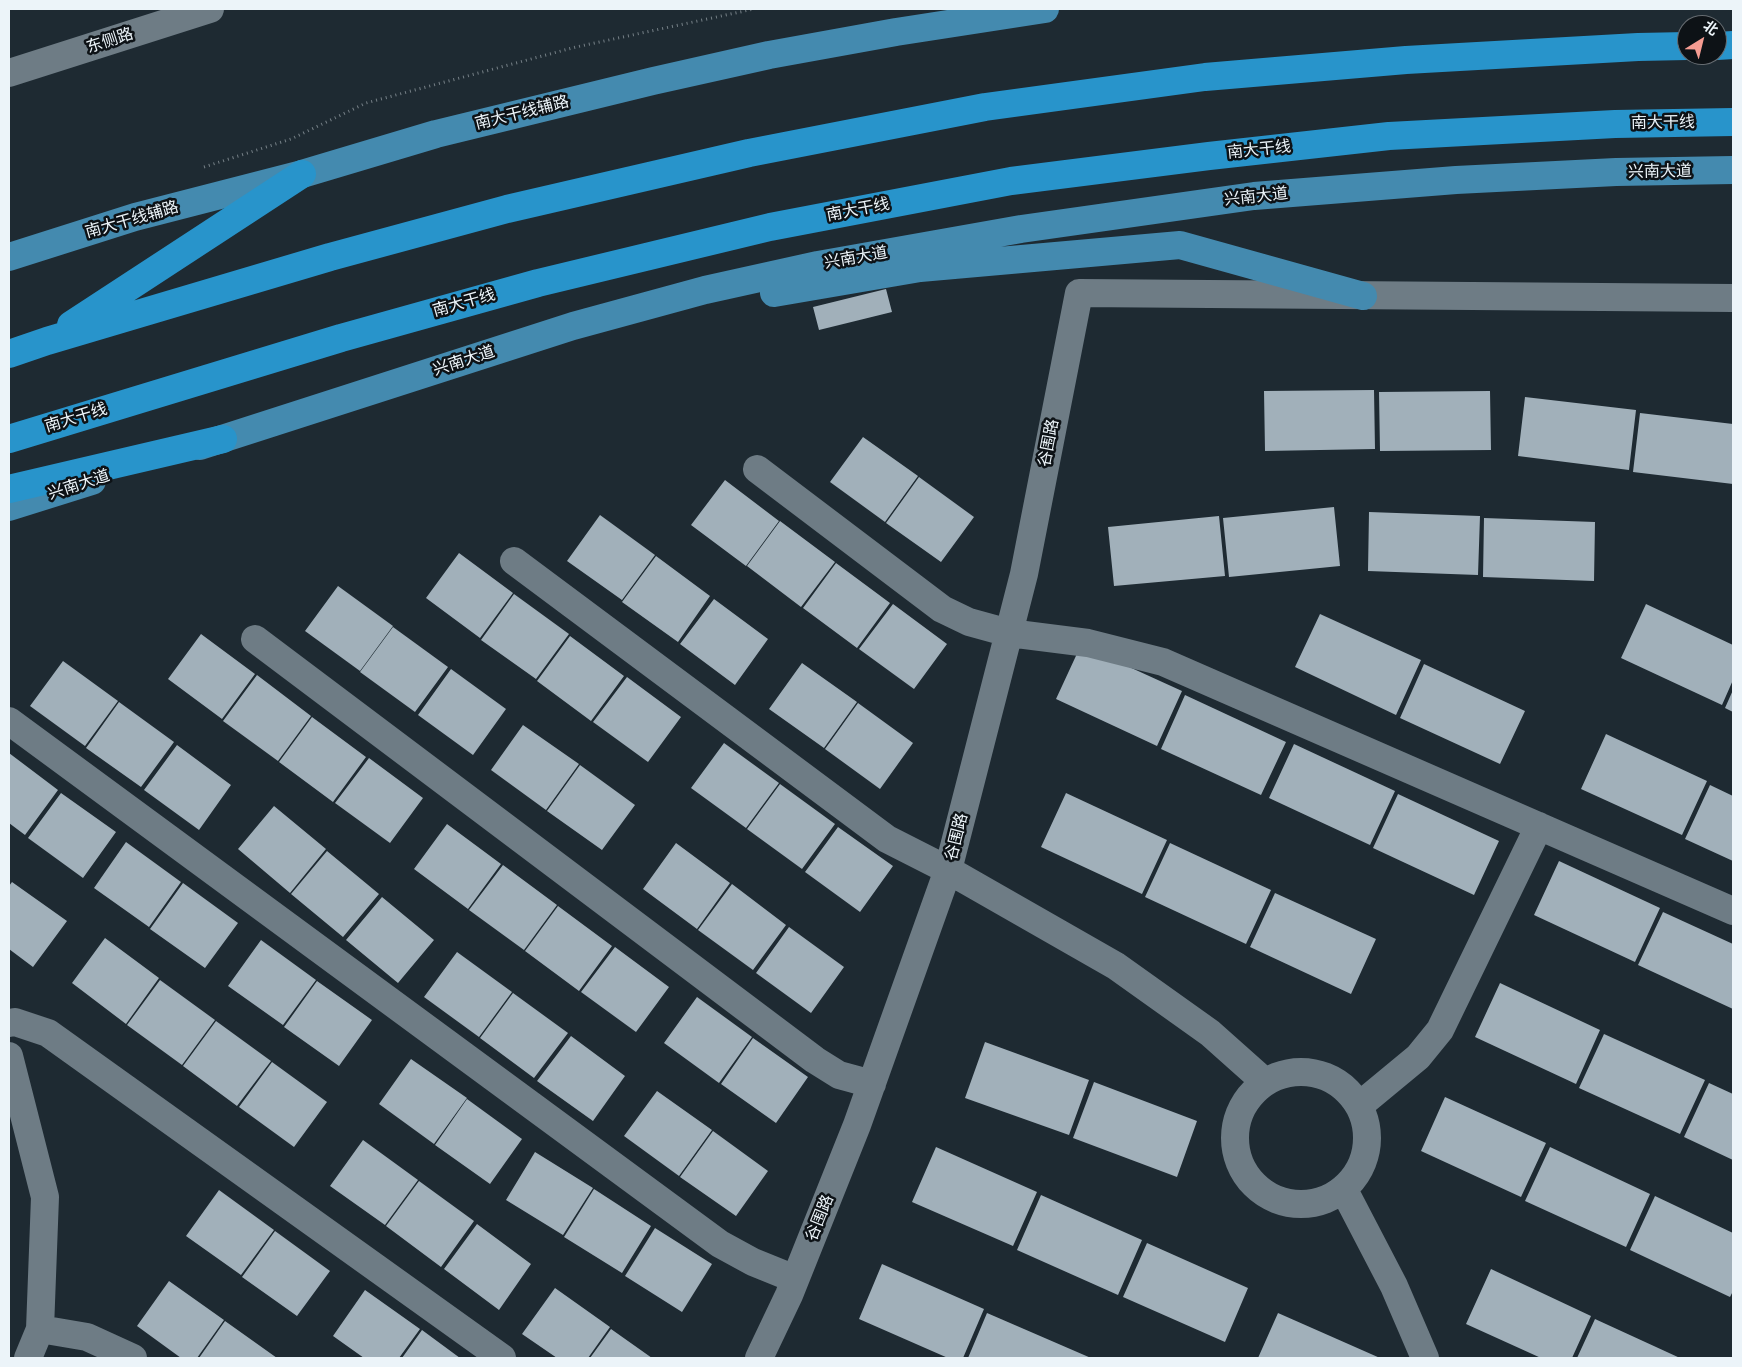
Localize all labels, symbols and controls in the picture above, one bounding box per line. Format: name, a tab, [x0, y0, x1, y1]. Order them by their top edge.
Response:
north arrow	[1677, 15, 1727, 65]
text: 北	[1700, 17, 1721, 39]
street label: 东侧路	[84, 24, 136, 58]
street label: 南大干线辅路	[473, 92, 571, 134]
street label: 南大干线	[1631, 113, 1695, 133]
street label: 南大干线	[1226, 137, 1292, 163]
street label: 兴南大道	[1628, 162, 1692, 182]
street label: 兴南大道	[1223, 184, 1289, 210]
street label: 南大干线	[825, 194, 891, 226]
street label: 南大干线辅路	[83, 198, 181, 242]
street label: 兴南大道	[823, 243, 889, 273]
street label: 南大干线	[431, 285, 497, 321]
street label: 兴南大道	[431, 342, 497, 380]
street label: 南大干线	[43, 399, 109, 437]
street label: 谷围路	[1035, 418, 1063, 468]
street label: 兴南大道	[46, 466, 112, 504]
street label: 谷围路	[942, 811, 972, 863]
street label: 谷围路	[802, 1192, 838, 1244]

